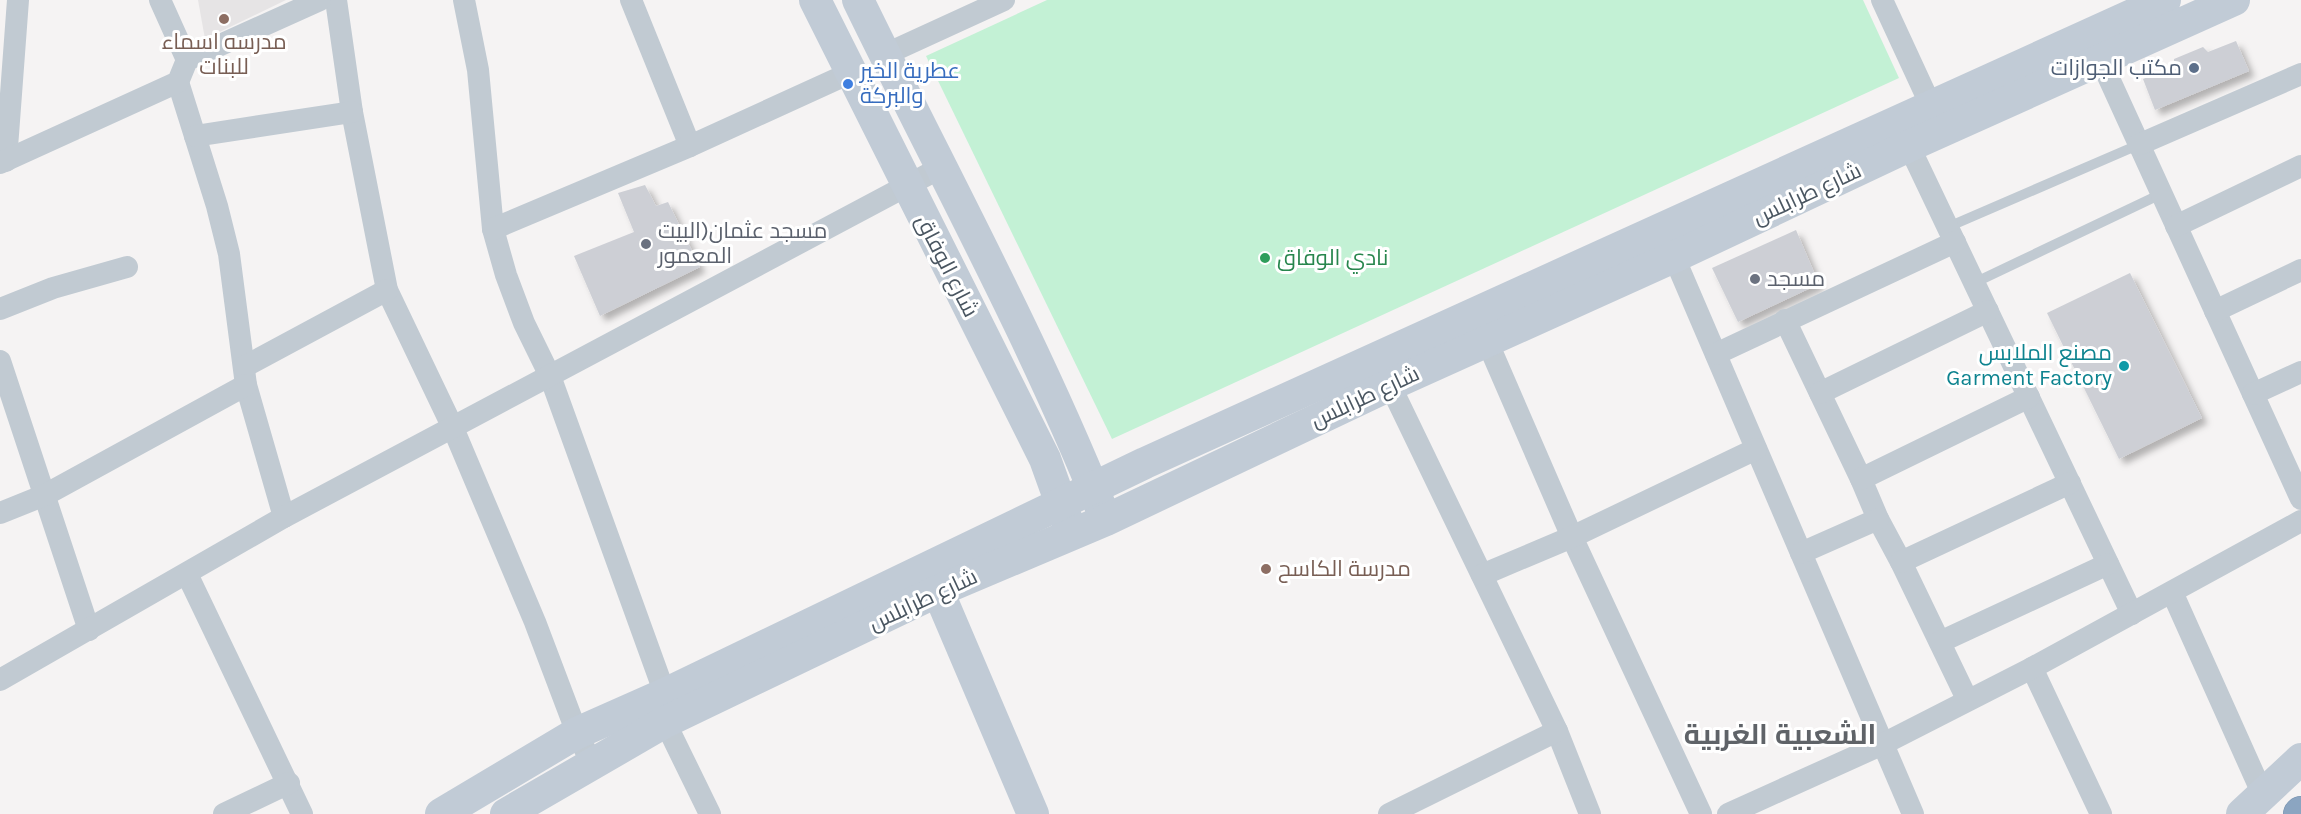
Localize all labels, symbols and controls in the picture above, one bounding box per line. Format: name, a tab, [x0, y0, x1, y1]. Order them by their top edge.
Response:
marker: مدرسه اسماء للبنات	[217, 12, 231, 26]
place label: مدرسه اسماء للبنات	[161, 29, 287, 80]
place label: مكتب الجوازات	[2051, 55, 2182, 81]
place label: عطرية الخير والبركة	[858, 58, 960, 109]
marker: مكتب الجوازات	[2187, 61, 2201, 75]
marker: عطرية الخير والبركة	[841, 77, 855, 91]
street label: شارع طرابلس	[1749, 158, 1866, 231]
street label: شارع الوفاق	[909, 210, 984, 322]
place label: مسجد عثمان(البيت المعمور	[656, 218, 828, 269]
marker: مسجد عثمان(البيت المعمور	[639, 237, 653, 251]
place label: نادي الوفاق	[1277, 245, 1388, 274]
marker: نادي الوفاق	[1258, 251, 1272, 265]
place label: مسجد	[1767, 266, 1825, 292]
marker: مسجد	[1748, 272, 1762, 286]
place label: مصنع الملابس Garment Factory	[1946, 340, 2112, 391]
marker: مصنع الملابس Garment Factory	[2117, 359, 2131, 373]
street label: شارع طرابلس	[1307, 361, 1424, 434]
place label: مدرسة الكاسح	[1278, 556, 1411, 583]
marker: مدرسة الكاسح	[1259, 562, 1273, 576]
street label: شارع طرابلس	[865, 564, 982, 637]
district label: الشعبية الغربية	[1684, 718, 1876, 751]

